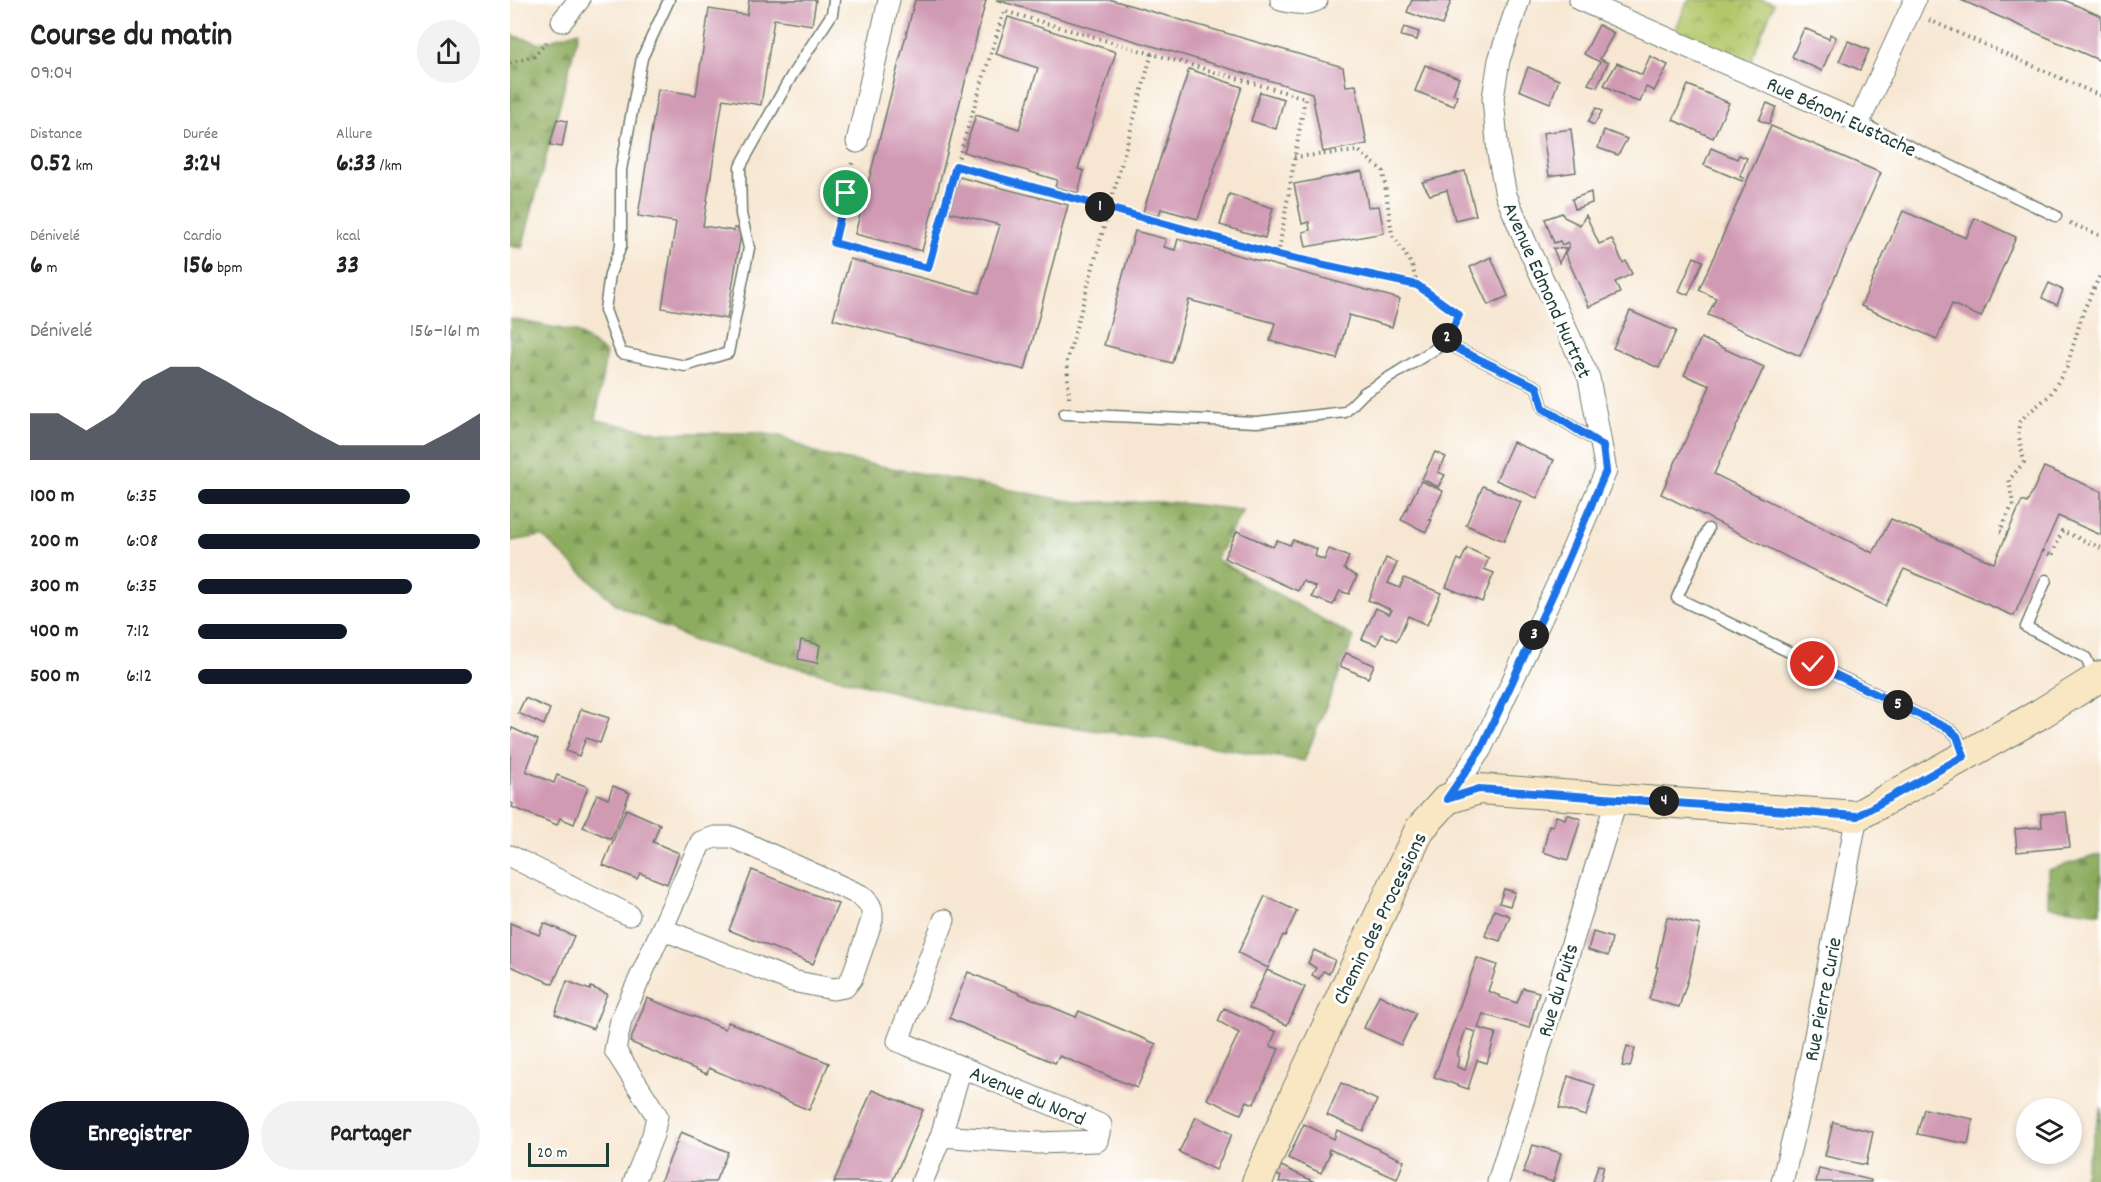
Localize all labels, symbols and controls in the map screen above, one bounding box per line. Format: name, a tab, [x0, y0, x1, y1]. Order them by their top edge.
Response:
text: Course du matin	[30, 14, 232, 61]
button: share	[417, 20, 480, 83]
text: 09:04	[30, 60, 73, 88]
street label: Rue Bénoni Eustache	[1761, 71, 1921, 167]
text: Distance	[30, 123, 82, 146]
text: Durée	[183, 123, 218, 146]
text: Allure	[336, 123, 372, 146]
text: 0.52	[30, 146, 72, 183]
text: 3:24	[183, 146, 221, 183]
text: 6:33	[336, 146, 376, 183]
text: km	[72, 155, 93, 178]
text: /km	[376, 155, 402, 178]
pin	[820, 167, 871, 218]
icon: arrive	[829, 176, 862, 209]
pin: 1	[1085, 192, 1115, 222]
text: 1	[1098, 195, 1102, 218]
street label: Avenue Edmond Hurtret	[1493, 198, 1598, 384]
text: Dénivelé	[30, 225, 80, 248]
text: Cardio	[183, 225, 222, 248]
text: kcal	[336, 225, 360, 248]
text: 6	[30, 248, 43, 285]
text: 156	[183, 248, 213, 285]
text: 33	[336, 248, 359, 285]
text: m	[43, 257, 57, 280]
text: bpm	[213, 257, 242, 280]
text: Dénivelé	[30, 318, 92, 346]
text: 156–161 m	[410, 318, 480, 346]
pin: 2	[1432, 323, 1462, 353]
text: 2	[1444, 326, 1451, 349]
text: 100 m	[30, 483, 75, 511]
text: 6:35	[126, 483, 157, 511]
text: 200 m	[30, 528, 79, 556]
text: 6:08	[126, 528, 158, 556]
text: 300 m	[30, 573, 79, 601]
text: 6:35	[126, 573, 157, 601]
text: 400 m	[30, 618, 78, 646]
text: 7:12	[126, 618, 150, 646]
pin: 3	[1519, 620, 1549, 650]
text: 3	[1530, 623, 1538, 646]
pin	[1787, 638, 1838, 689]
icon: check	[1796, 647, 1829, 680]
text: 500 m	[30, 663, 79, 691]
text: 6:12	[126, 663, 152, 691]
pin: 5	[1883, 690, 1913, 720]
text: 5	[1894, 693, 1902, 716]
pin: 4	[1649, 786, 1679, 816]
text: 4	[1661, 789, 1667, 812]
street label: Chemin des Processions	[1327, 828, 1437, 1011]
street label: Rue Pierre Curie	[1798, 935, 1852, 1064]
street label: Rue du Puits	[1531, 941, 1588, 1041]
street label: Avenue du Nord	[964, 1060, 1089, 1136]
map controls	[2016, 1098, 2082, 1164]
button: layers	[2016, 1098, 2082, 1164]
button: Enregistrer	[30, 1101, 249, 1170]
button: Partager	[261, 1101, 480, 1170]
scale bar	[528, 1140, 609, 1168]
text: 20 m	[537, 1142, 567, 1165]

